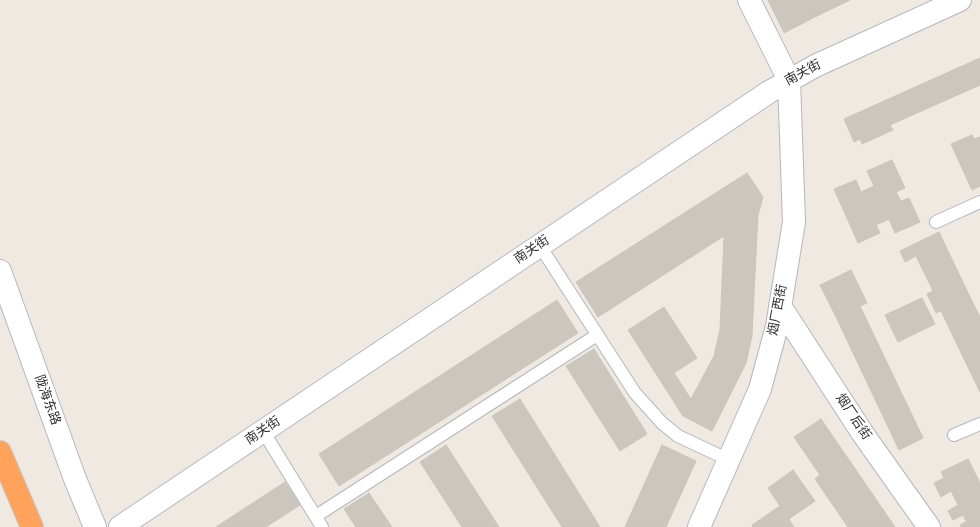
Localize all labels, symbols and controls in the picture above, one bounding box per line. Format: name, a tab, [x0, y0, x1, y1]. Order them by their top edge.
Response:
street label: 南关街	[782, 57, 824, 89]
street label: 南关街	[511, 233, 553, 267]
street label: 烟厂西街	[765, 283, 791, 337]
street label: 陇海东路	[31, 373, 63, 427]
street label: 烟厂后街	[832, 391, 874, 443]
street label: 南关街	[242, 414, 284, 448]

